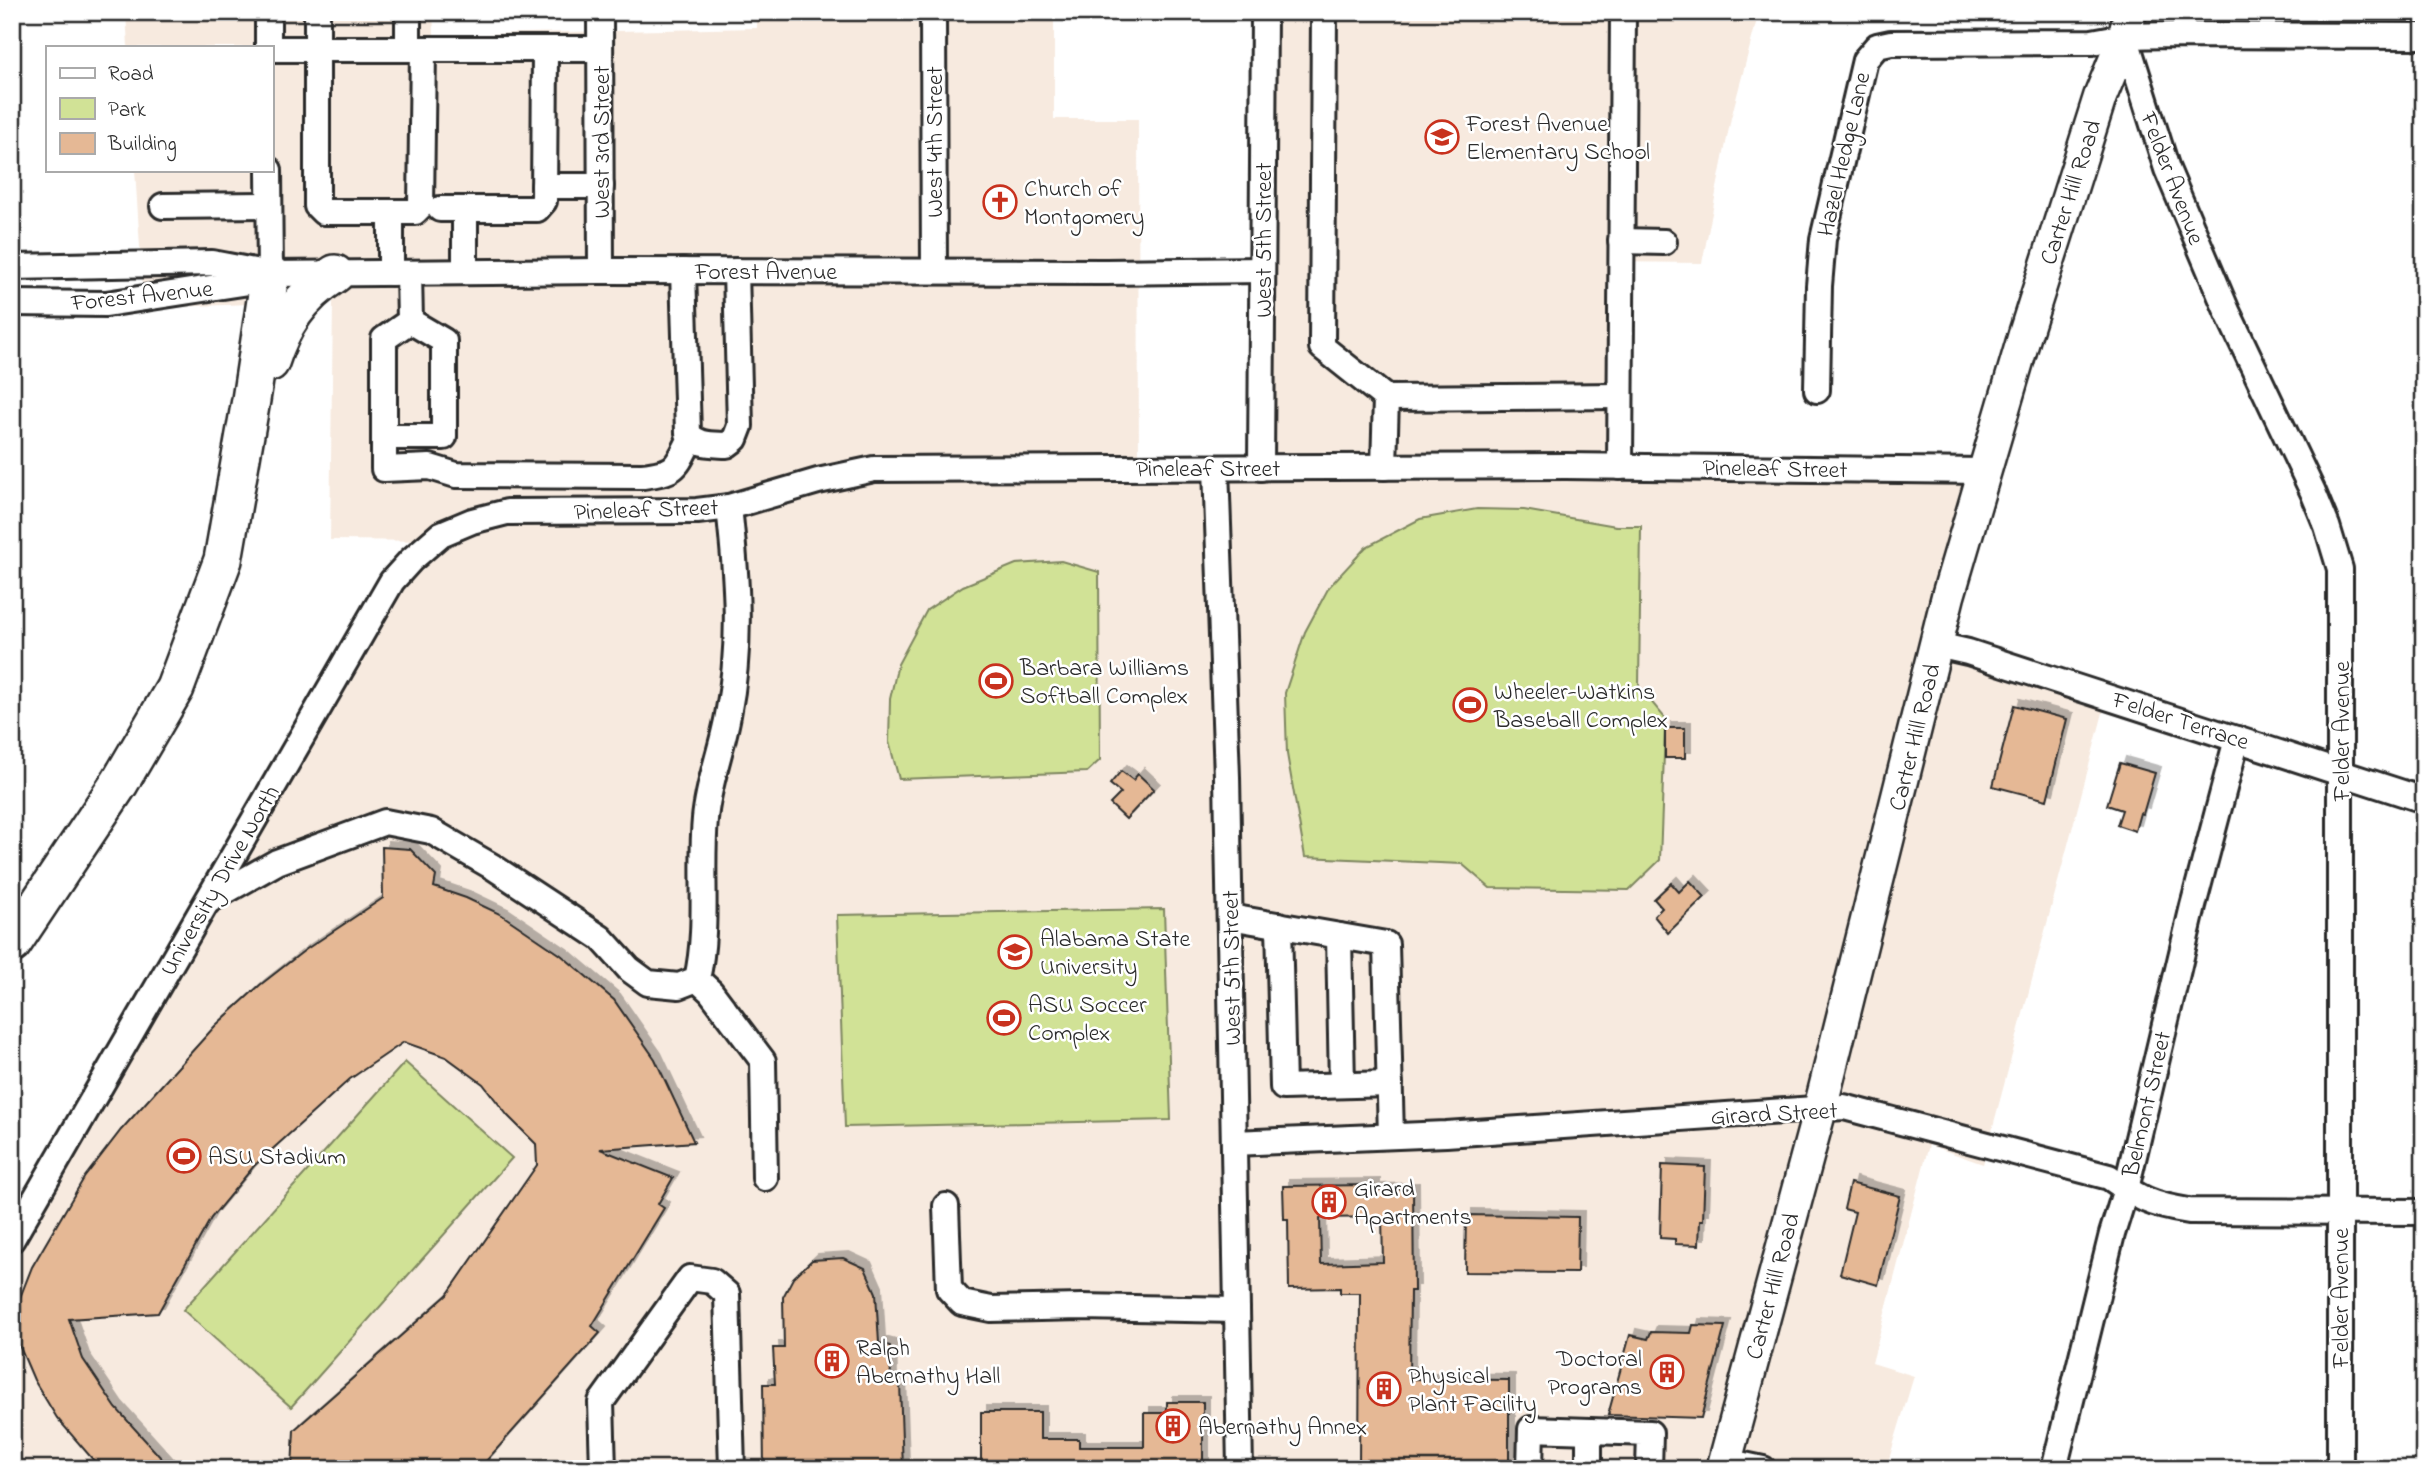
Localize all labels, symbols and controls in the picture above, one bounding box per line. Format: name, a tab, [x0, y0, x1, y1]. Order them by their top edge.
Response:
legend	[46, 46, 273, 172]
text: Road	[108, 60, 154, 90]
street label: West 3rd Street	[586, 66, 621, 218]
street label: West 4th Street	[919, 66, 954, 218]
street label: Hazel Hedge Lane	[1809, 69, 1881, 240]
text: Park	[108, 96, 147, 126]
street label: Felder Avenue	[2129, 106, 2212, 251]
place label: Forest Avenue Elementary School	[1465, 108, 1650, 172]
street label: Carter Hill Road	[2032, 115, 2112, 270]
school or university icon: Forest Avenue Elementary School	[1423, 118, 1461, 156]
text: Building	[107, 130, 177, 162]
street label: West 5th Street	[1248, 162, 1283, 318]
place label: Church of Montgomery	[1024, 173, 1144, 237]
church icon: Church of Montgomery	[981, 183, 1019, 221]
street label: Forest Avenue	[694, 256, 837, 291]
street label: Forest Avenue	[69, 273, 215, 322]
street label: Pineleaf Street	[1702, 452, 1848, 489]
street label: Pineleaf Street	[1136, 453, 1280, 488]
street label: Pineleaf Street	[573, 491, 719, 532]
place label: Barbara Williams Softball Complex	[1019, 652, 1189, 715]
street label: Carter Hill Road	[1881, 660, 1952, 815]
street label: Felder Avenue	[2326, 661, 2361, 802]
sports icon: Barbara Williams Softball Complex	[977, 662, 1015, 700]
place label: Wheeler-Watkins Baseball Complex	[1493, 676, 1668, 739]
street label: Felder Terrace	[2106, 684, 2253, 761]
sports icon: Wheeler-Watkins Baseball Complex	[1451, 686, 1489, 724]
street label: University Drive North	[152, 779, 291, 984]
street label: West 5th Street	[1215, 890, 1252, 1046]
place label: Alabama State University	[1040, 923, 1190, 987]
school or university icon: Alabama State University	[996, 933, 1034, 971]
place label: ASU Soccer Complex	[1028, 989, 1147, 1052]
sports icon: ASU Soccer Complex	[985, 999, 1023, 1037]
street label: Belmont Street	[2114, 1028, 2182, 1182]
street label: Girard Street	[1710, 1095, 1839, 1136]
sports icon: ASU Stadium	[165, 1137, 203, 1175]
place label: ASU Stadium	[208, 1141, 346, 1176]
place label: Girard Apartments	[1354, 1173, 1472, 1236]
building icon: Girard Apartments	[1310, 1183, 1348, 1221]
street label: Carter Hill Road	[1738, 1209, 1811, 1364]
street label: Felder Avenue	[2325, 1228, 2360, 1369]
place label: Ralph Abernathy Hall	[856, 1332, 1000, 1396]
building icon: Ralph Abernathy Hall	[813, 1342, 851, 1380]
place label: Doctoral Programs	[1548, 1343, 1642, 1406]
building icon: Doctoral Programs	[1648, 1353, 1686, 1391]
place label: Physical Plant Facility	[1408, 1360, 1537, 1424]
building icon: Physical Plant Facility	[1365, 1370, 1403, 1408]
building icon: Abernathy Annex	[1154, 1407, 1192, 1445]
place label: Abernathy Annex	[1198, 1411, 1367, 1447]

